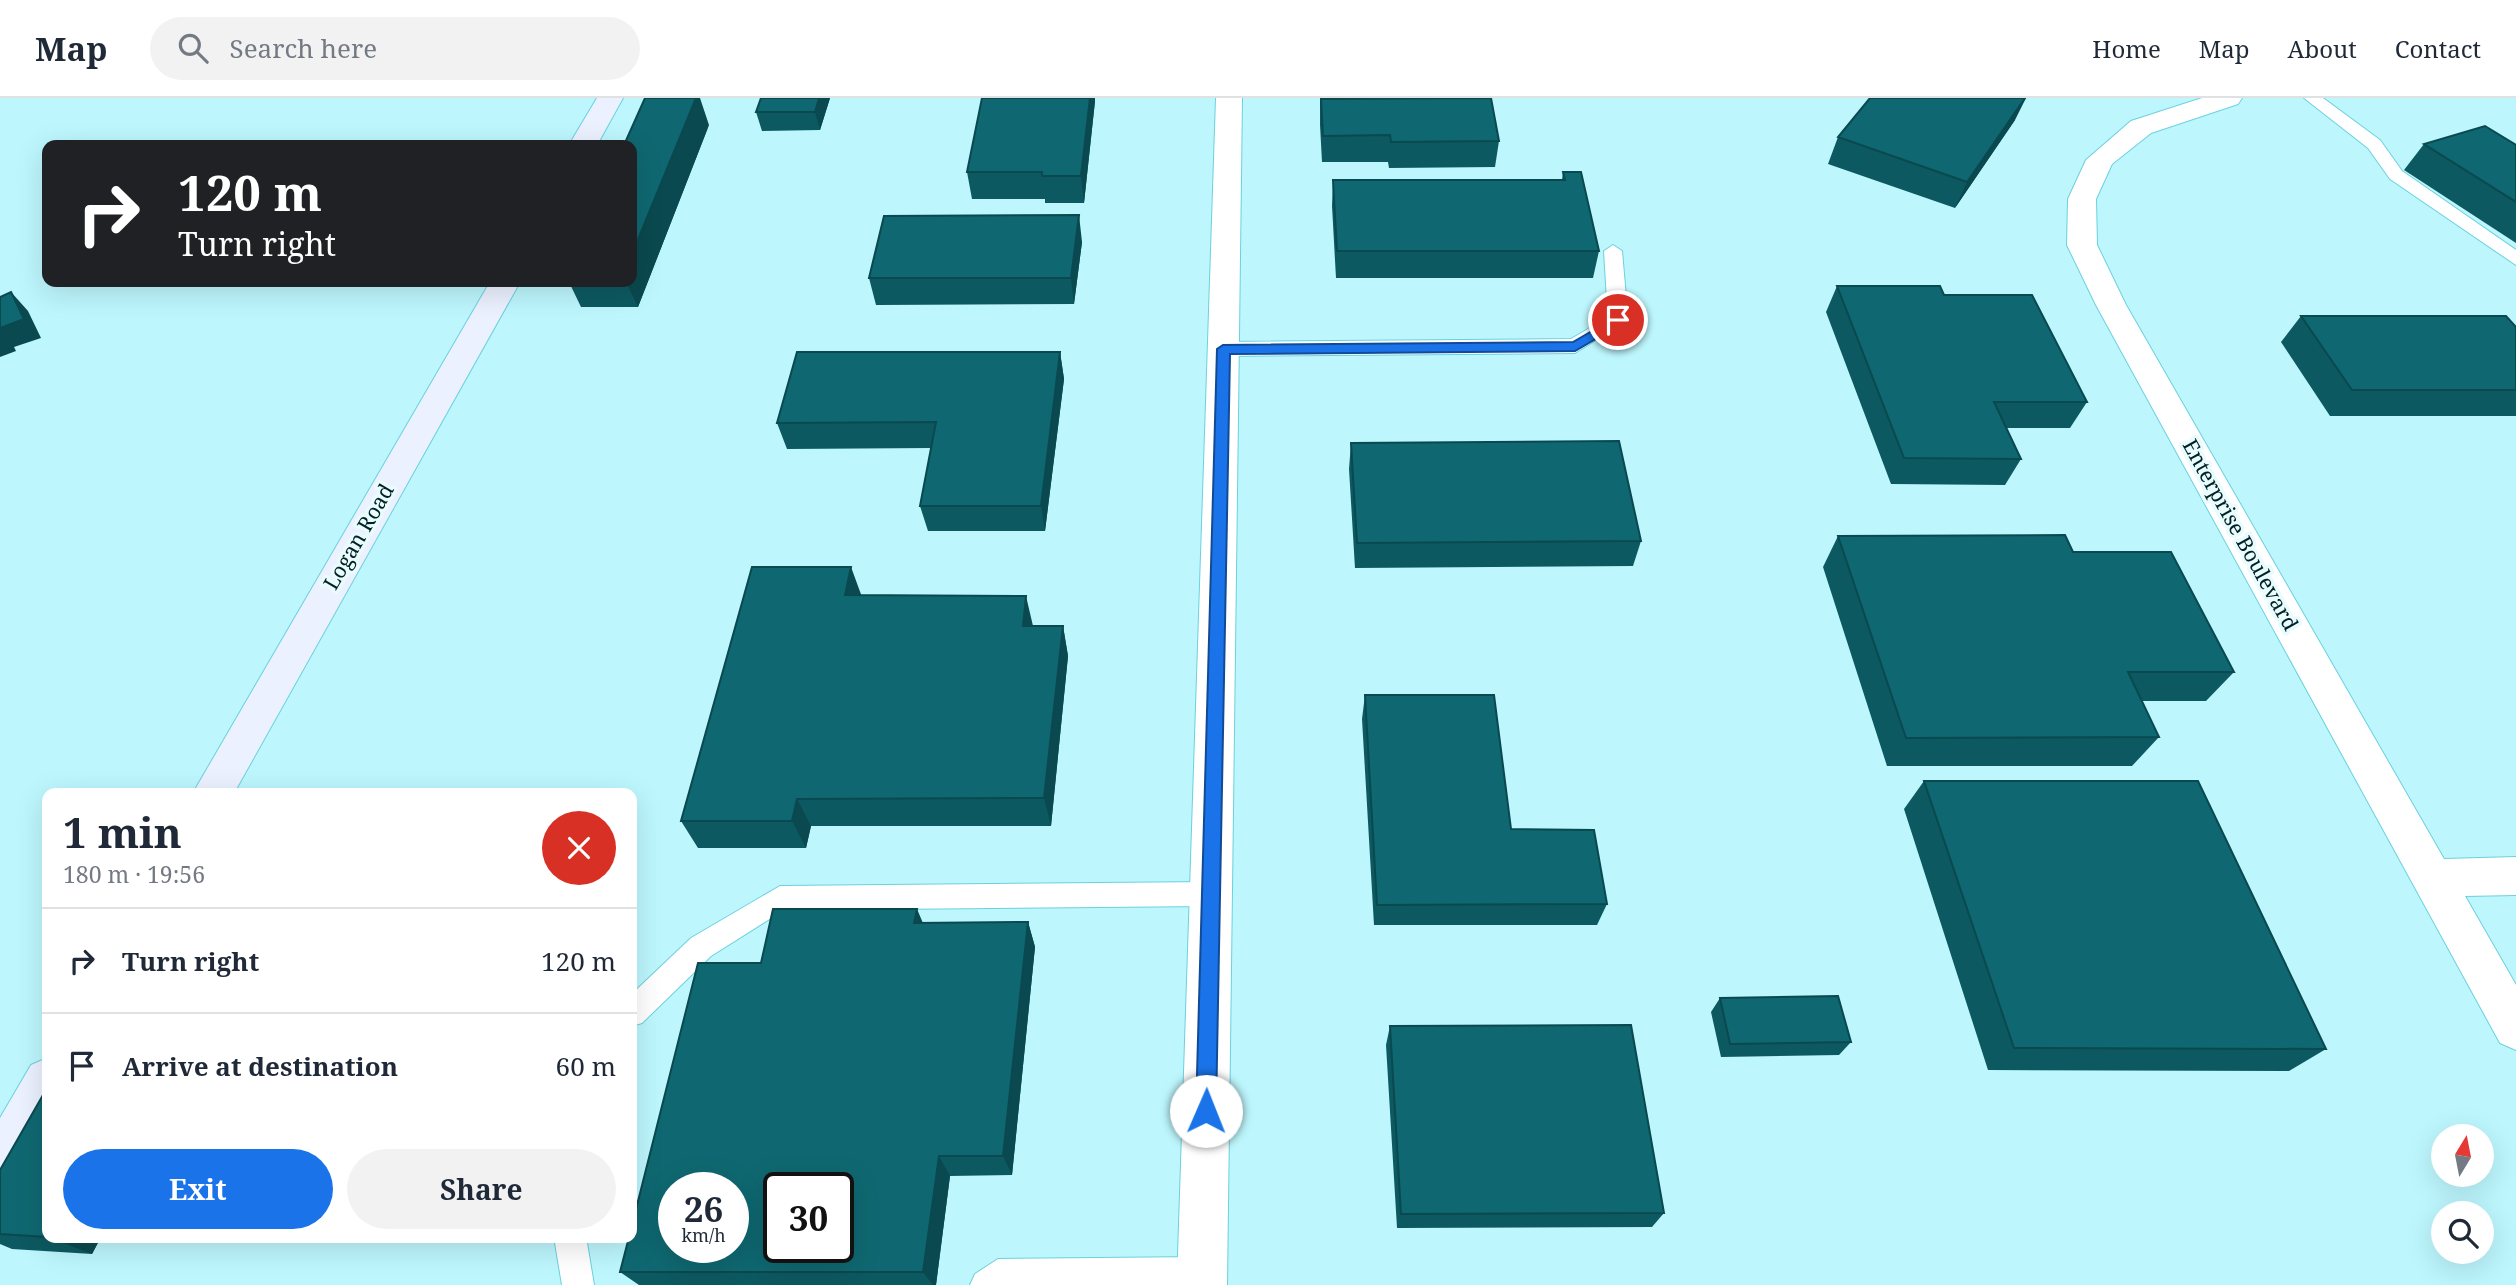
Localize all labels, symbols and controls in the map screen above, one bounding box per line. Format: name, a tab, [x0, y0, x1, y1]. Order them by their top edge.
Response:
search box	[150, 17, 640, 80]
text: Map	[35, 26, 108, 71]
icon: search	[174, 29, 212, 67]
text: Search here	[230, 30, 377, 66]
text: Home	[2092, 32, 2161, 65]
text: Map	[2199, 32, 2250, 65]
text: About	[2288, 32, 2357, 65]
text: Contact	[2395, 32, 2481, 65]
text: 120 m	[178, 159, 322, 225]
icon: right	[63, 168, 154, 259]
text: Turn right	[178, 222, 336, 265]
pin	[1588, 290, 1648, 350]
icon: arrive	[1599, 301, 1637, 339]
street label: Enterprise Boulevard	[2177, 434, 2305, 635]
street label: Logan Road	[317, 478, 400, 595]
text: 1 min	[63, 803, 182, 860]
button: close	[542, 811, 616, 885]
text: 180 m · 19:56	[63, 858, 205, 890]
icon: right	[63, 942, 101, 980]
text: Turn right	[122, 943, 259, 979]
text: 120 m	[541, 943, 616, 979]
icon: arrive	[63, 1047, 101, 1085]
text: Arrive at destination	[122, 1048, 398, 1084]
text: 60 m	[556, 1048, 616, 1084]
position arrow	[1169, 1074, 1243, 1148]
north arrow	[2431, 1124, 2494, 1186]
map controls	[2431, 1124, 2494, 1264]
button: Exit	[63, 1149, 333, 1229]
button: Share	[347, 1149, 616, 1229]
speed limit sign: 30	[763, 1172, 854, 1263]
text: 26	[684, 1185, 723, 1232]
button: search	[2431, 1201, 2494, 1264]
text: km/h	[681, 1223, 726, 1247]

